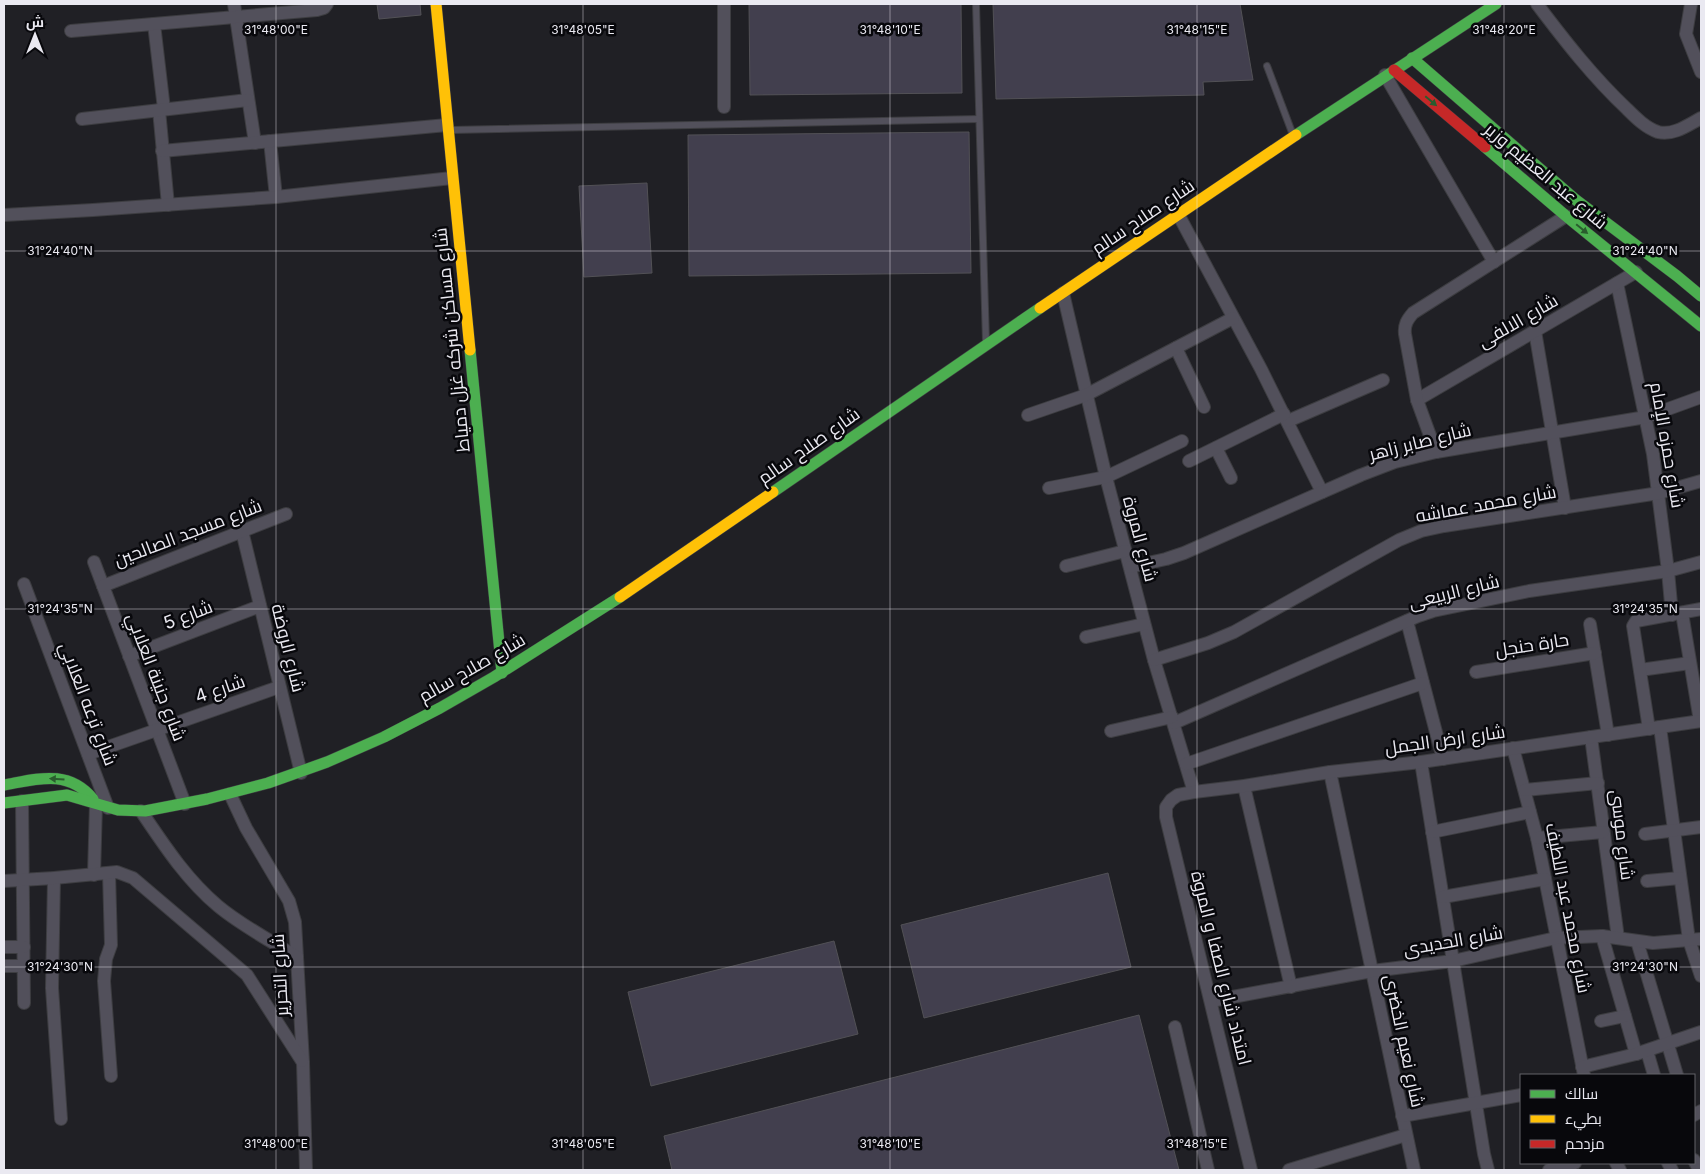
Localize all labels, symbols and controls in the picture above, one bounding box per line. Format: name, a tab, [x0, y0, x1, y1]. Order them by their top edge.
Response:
north arrow	[10, 10, 60, 60]
text: ش	[26, 13, 44, 31]
text: 31°48'00"E	[244, 22, 308, 37]
text: 31°48'05"E	[551, 22, 615, 37]
text: 31°48'10"E	[859, 22, 921, 37]
text: 31°48'15"E	[1167, 22, 1227, 37]
text: 31°48'20"E	[1472, 22, 1536, 37]
one-way arrow	[1424, 96, 1437, 107]
street label: شارع عبد العظيم وزير	[1479, 118, 1612, 235]
street label: شارع صلاح سالم	[1087, 175, 1199, 260]
one-way arrow	[1575, 223, 1588, 234]
street label: شارع مساكن شركه غزل دمياط	[429, 227, 476, 453]
text: 31°24'40"N	[27, 243, 93, 258]
text: 31°24'40"N	[1612, 243, 1678, 258]
street label: شارع الالفى	[1474, 289, 1562, 354]
street label: شارع حمزه الإمام	[1644, 380, 1689, 510]
street label: شارع صلاح سالم	[754, 403, 865, 490]
street label: شارع صابر زاهر	[1366, 419, 1474, 467]
street label: شارع محمد عماشه	[1414, 481, 1558, 528]
street label: شارع المروة	[1117, 494, 1162, 584]
street label: شارع مسجد الصالحين	[111, 495, 265, 572]
street label: شارع الربيعى	[1406, 570, 1502, 615]
street label: شارع 5	[160, 596, 216, 635]
text: 31°24'35"N	[27, 601, 93, 616]
text: 31°24'35"N	[1612, 601, 1678, 616]
street label: شارع الروضة	[265, 602, 310, 695]
street label: شارع جنينة العلابي	[119, 610, 191, 745]
street label: حارة حنجل	[1494, 628, 1570, 662]
street label: شارع صلاح سالم	[415, 629, 530, 708]
street label: شارع ترعه العلابي	[52, 639, 122, 770]
street label: شارع 4	[192, 670, 248, 709]
street label: شارع ارض الجمل	[1383, 721, 1507, 760]
one-way arrow	[49, 774, 65, 782]
street label: شارع موسى	[1605, 789, 1638, 882]
street label: شارع محمد عبد اللطيف	[1540, 821, 1595, 995]
street label: امتداد شارع الصفا و المروة	[1185, 869, 1256, 1068]
street label: شارع الحديدى	[1401, 921, 1505, 962]
street label: شارع التحرير	[267, 933, 294, 1018]
text: 31°24'30"N	[27, 959, 93, 974]
text: 31°24'30"N	[1612, 959, 1678, 974]
street label: شارع نعيم الخضرى	[1378, 973, 1429, 1110]
legend	[1520, 1074, 1695, 1164]
text: سالك	[1565, 1084, 1598, 1103]
text: بطيء	[1565, 1109, 1602, 1131]
text: مزدحم	[1565, 1134, 1605, 1154]
text: 31°48'00"E	[244, 1136, 308, 1151]
text: 31°48'05"E	[551, 1136, 615, 1151]
text: 31°48'10"E	[859, 1136, 921, 1151]
text: 31°48'15"E	[1167, 1136, 1227, 1151]

